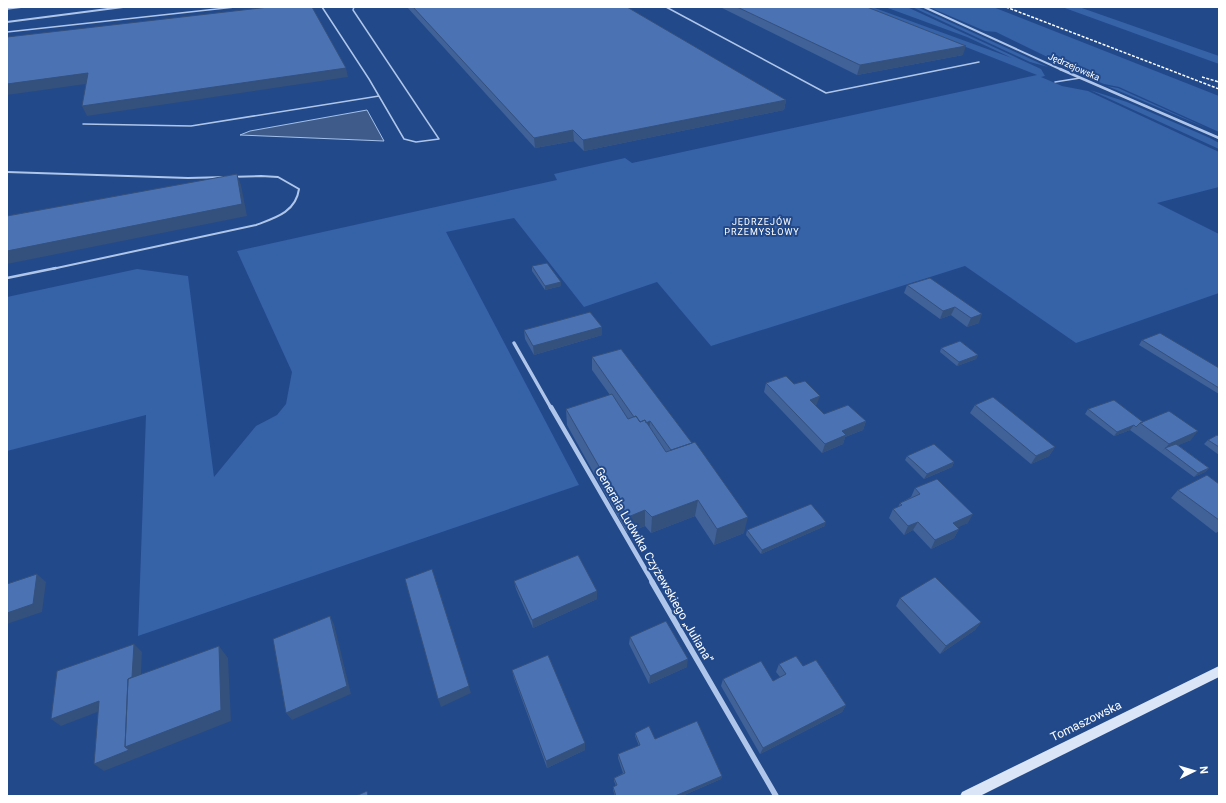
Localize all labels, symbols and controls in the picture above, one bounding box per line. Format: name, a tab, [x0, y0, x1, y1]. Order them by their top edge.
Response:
street label: Jędrzejowska	[1047, 51, 1101, 83]
district label: JĘDRZEJÓW PRZEMYSŁOWY	[724, 216, 800, 237]
street label: Generała Ludwika Czyżewskiego „Juliana”	[592, 465, 716, 665]
street label: Tomaszowska	[1048, 698, 1124, 744]
north arrow	[1174, 751, 1214, 791]
text: N	[1197, 766, 1210, 775]

